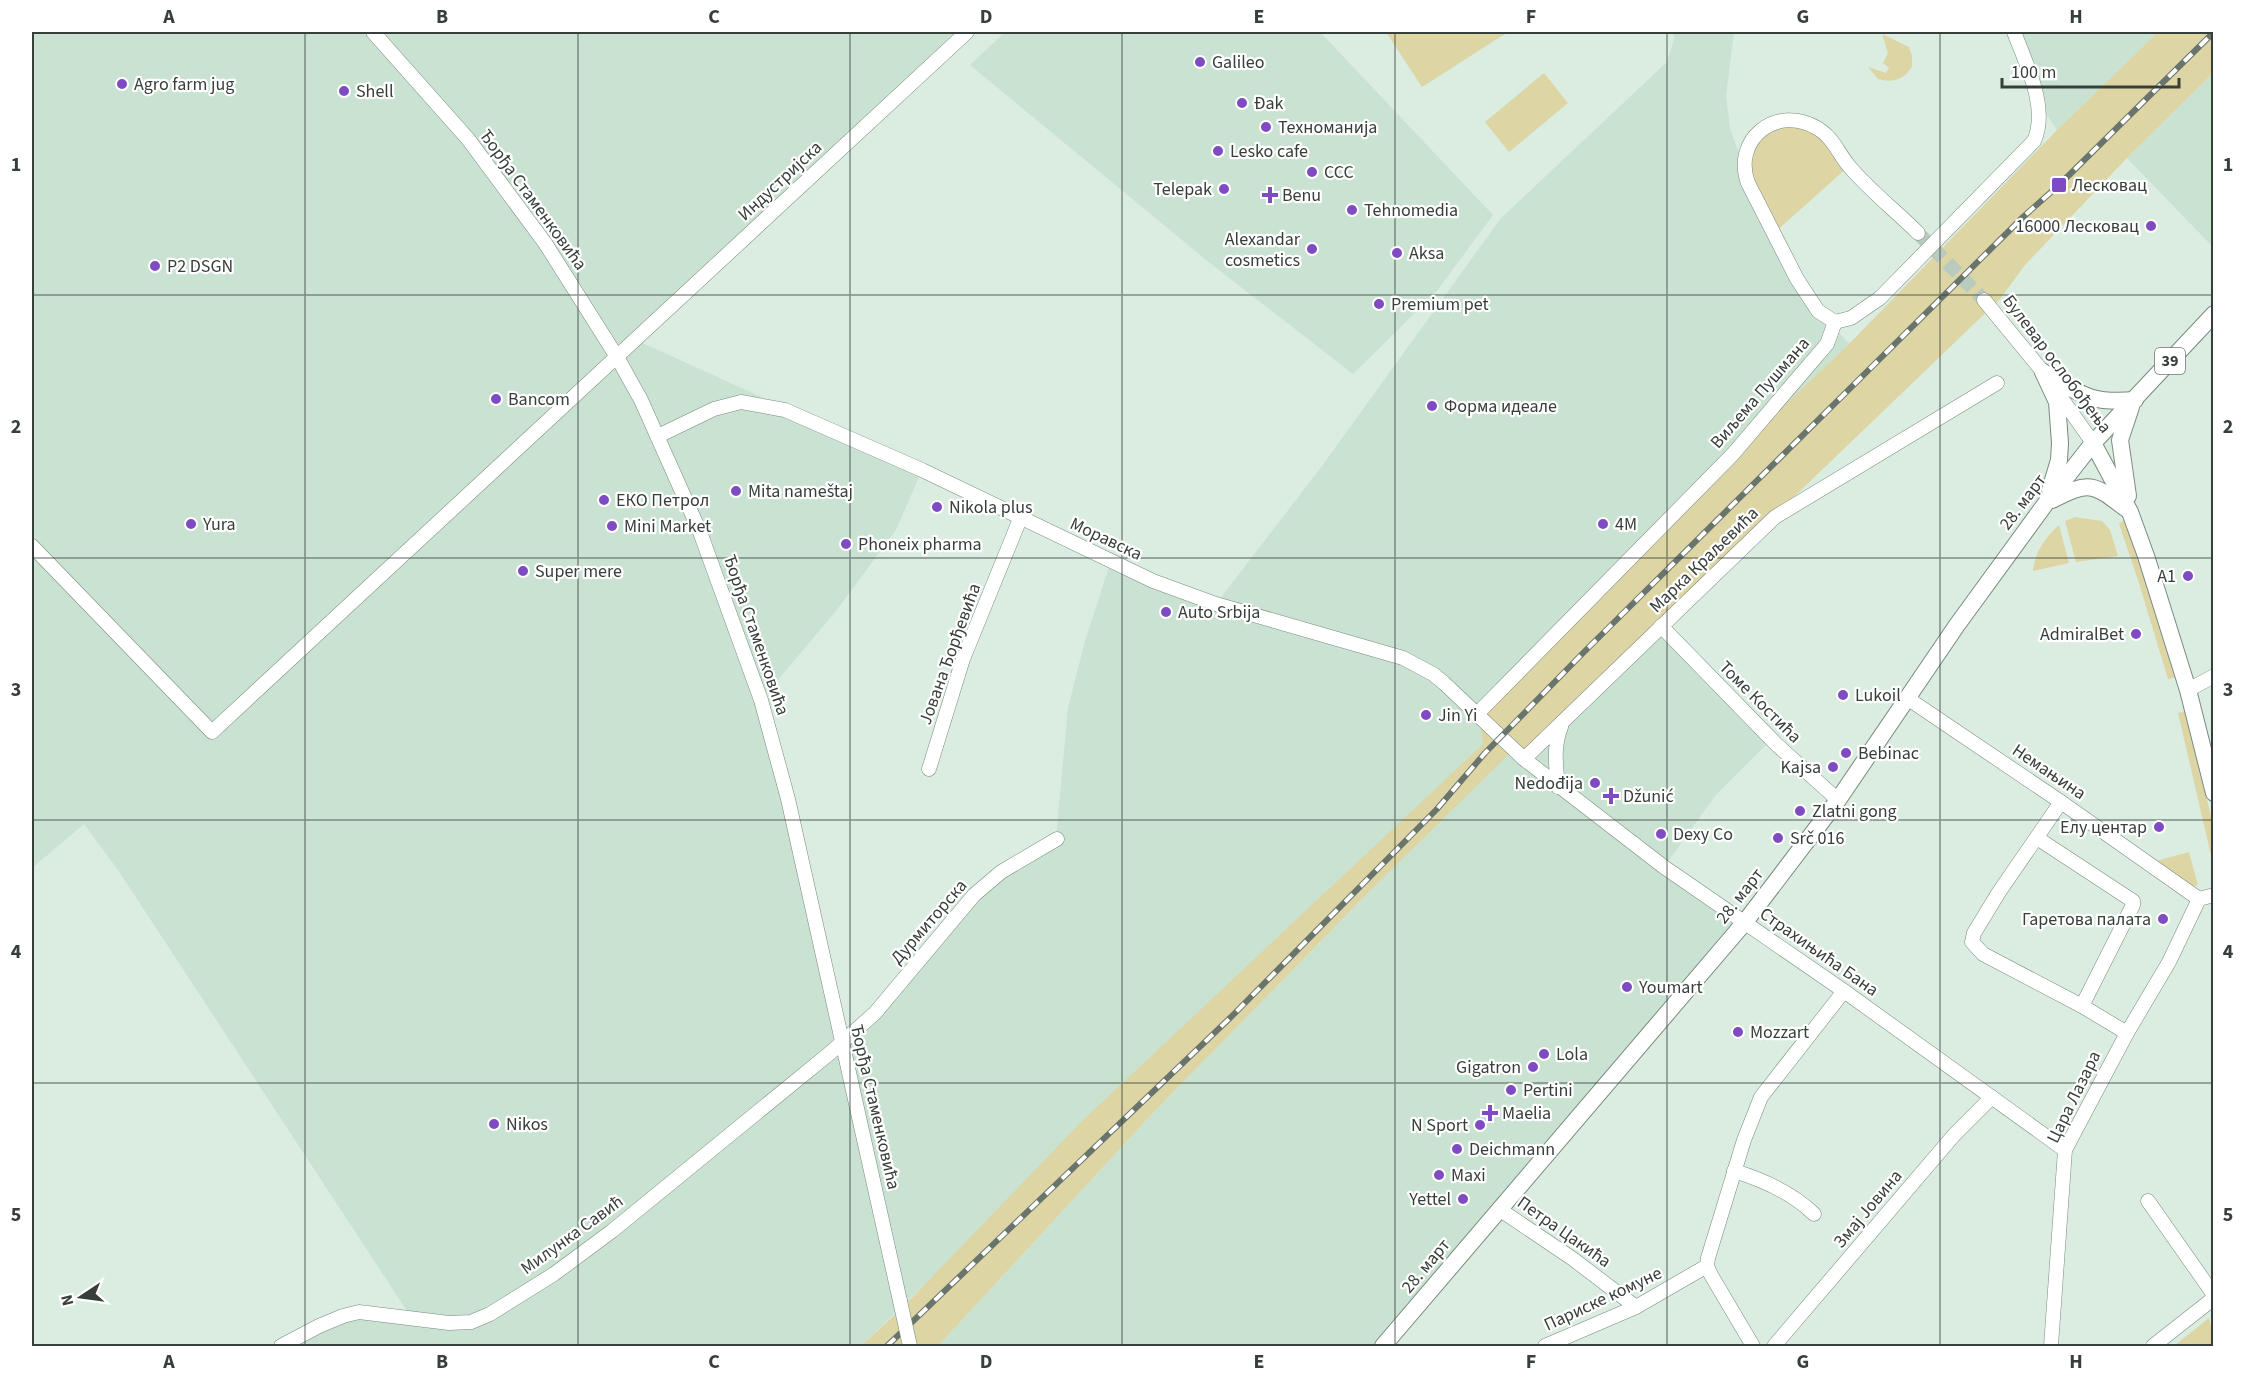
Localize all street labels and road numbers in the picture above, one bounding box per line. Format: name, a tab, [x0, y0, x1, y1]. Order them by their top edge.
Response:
street label: Ђорђа Стаменковића	[473, 124, 593, 276]
street label: Индустријска	[732, 135, 828, 227]
street label: Булевар ослобођења	[1997, 290, 2117, 438]
street label: Виљема Пушмана	[1705, 332, 1815, 454]
road number: 39	[2155, 348, 2185, 374]
street label: 28. март	[1994, 469, 2052, 535]
street label: Марка Краљевића	[1644, 501, 1764, 619]
street label: Моравска	[1066, 511, 1146, 567]
street label: Ђорђа Стаменковића	[717, 551, 795, 719]
street label: Јована Ђорђевића	[913, 580, 987, 728]
street label: Томе Костића	[1713, 655, 1807, 749]
street label: Немањина	[2007, 738, 2091, 806]
street label: 28. март	[1710, 863, 1770, 929]
street label: Дурмиторска	[885, 874, 973, 970]
street label: Страхињића Бана	[1755, 902, 1883, 1002]
street label: Ђорђа Стаменковића	[844, 1022, 906, 1192]
street label: Цара Лазара	[2041, 1047, 2107, 1147]
street label: Змај Јовина	[1828, 1164, 1908, 1254]
street label: Милунка Савић	[516, 1189, 628, 1281]
street label: Петра Цакића	[1512, 1190, 1616, 1274]
street label: 28. март	[1396, 1233, 1456, 1299]
street label: Париске комуне	[1540, 1261, 1666, 1337]

